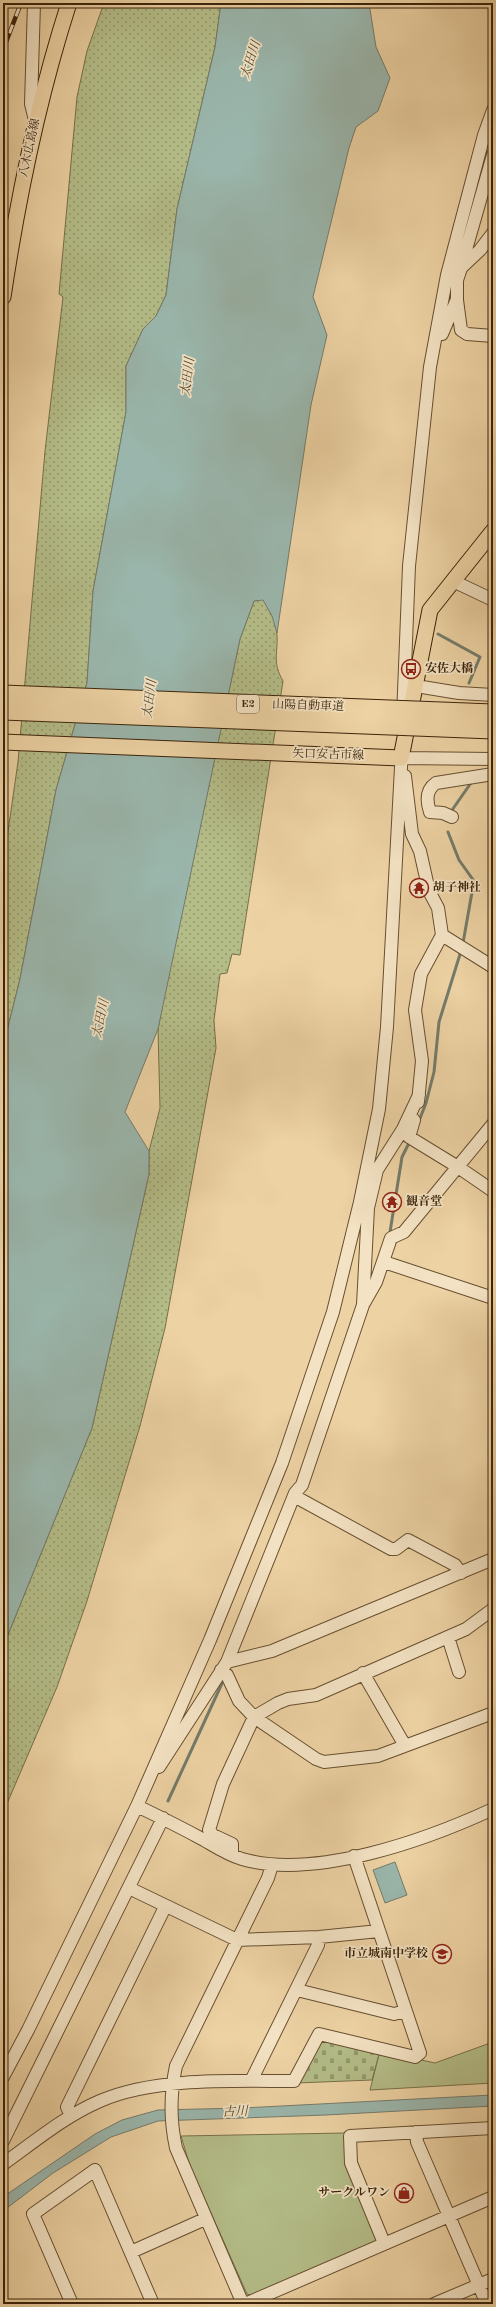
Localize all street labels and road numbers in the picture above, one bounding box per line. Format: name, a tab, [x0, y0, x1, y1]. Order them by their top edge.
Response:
street label: 八木広島線	[16, 117, 42, 179]
road number: E2	[237, 695, 259, 713]
street label: 山陽自動車道	[272, 697, 344, 713]
street label: 矢口安古市線	[292, 746, 364, 762]

